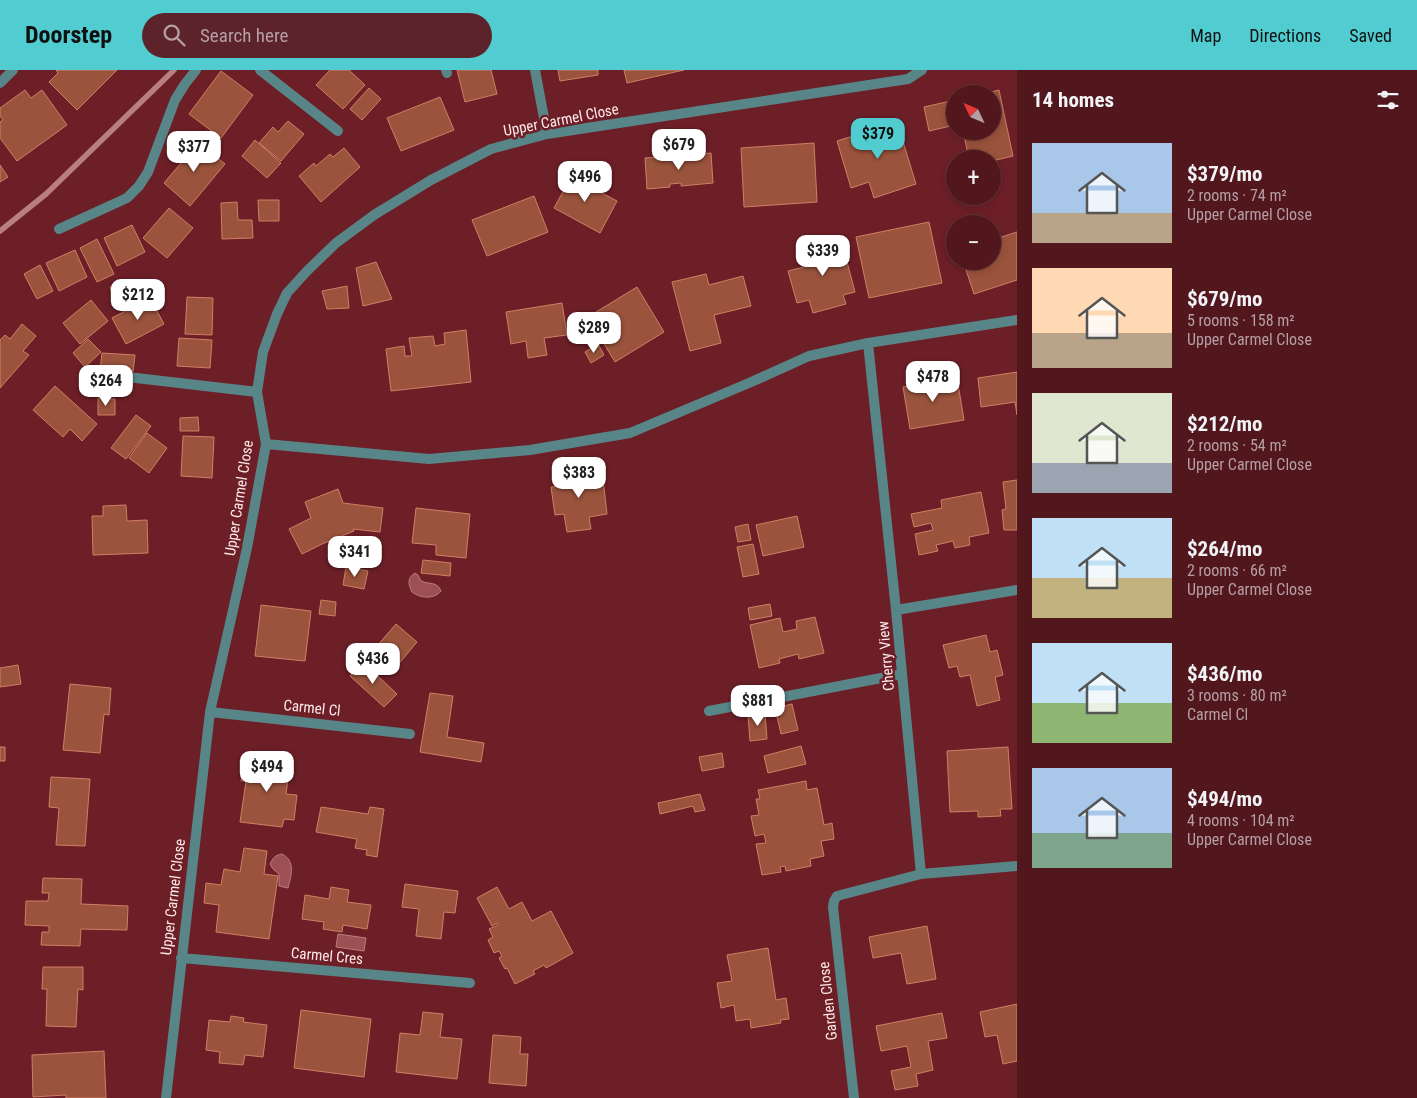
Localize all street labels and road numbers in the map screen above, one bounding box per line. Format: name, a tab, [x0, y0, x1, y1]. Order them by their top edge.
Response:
street label: Upper Carmel Close	[502, 100, 620, 140]
street label: Upper Carmel Close	[221, 439, 257, 557]
street label: Cherry View	[874, 620, 898, 692]
street label: Carmel Cl	[283, 696, 341, 720]
street label: Upper Carmel Close	[157, 838, 189, 956]
street label: Carmel Cres	[290, 944, 364, 968]
street label: Garden Close	[815, 961, 841, 1041]

